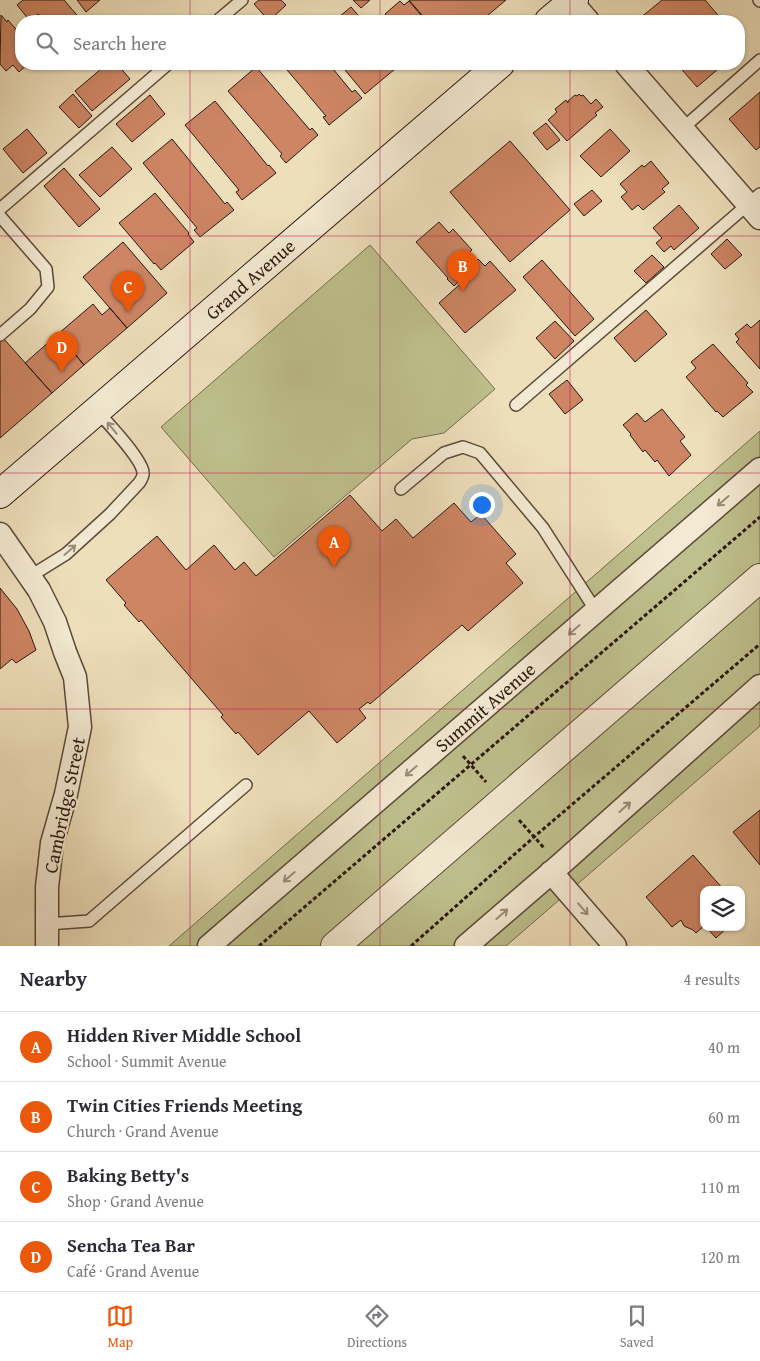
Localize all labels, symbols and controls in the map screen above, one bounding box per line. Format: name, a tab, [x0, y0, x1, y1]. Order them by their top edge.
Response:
search box	[15, 15, 745, 70]
icon: search	[33, 29, 61, 57]
text: Search here	[73, 29, 167, 57]
street label: Grand Avenue	[199, 232, 301, 326]
pin: B	[447, 250, 479, 291]
pin: C	[112, 271, 144, 312]
pin: D	[46, 331, 78, 372]
one-way arrow	[106, 422, 117, 435]
your location	[469, 492, 495, 518]
one-way arrow	[717, 495, 730, 506]
pin: A	[318, 526, 350, 567]
one-way arrow	[63, 544, 76, 555]
one-way arrow	[568, 624, 581, 635]
street label: Summit Avenue	[429, 655, 541, 759]
street label: Cambridge Street	[36, 734, 92, 876]
one-way arrow	[405, 765, 418, 777]
one-way arrow	[618, 801, 631, 813]
one-way arrow	[282, 872, 295, 883]
map controls	[700, 886, 745, 931]
button: layers	[700, 886, 745, 931]
one-way arrow	[577, 902, 589, 915]
one-way arrow	[496, 908, 509, 920]
text: Nearby	[20, 963, 87, 994]
text: 4 results	[683, 967, 740, 991]
text: Hidden River Middle School	[67, 1021, 301, 1049]
text: A	[31, 1035, 41, 1059]
text: 40 m	[708, 1035, 740, 1059]
text: School · Summit Avenue	[67, 1049, 227, 1073]
text: Twin Cities Friends Meeting	[67, 1091, 302, 1119]
text: B	[31, 1105, 41, 1129]
text: 60 m	[708, 1105, 740, 1129]
text: Church · Grand Avenue	[67, 1119, 219, 1143]
text: Baking Betty's	[67, 1161, 189, 1189]
text: C	[31, 1175, 41, 1199]
text: 110 m	[700, 1175, 740, 1199]
text: Shop · Grand Avenue	[67, 1189, 204, 1213]
text: Sencha Tea Bar	[67, 1231, 195, 1259]
text: D	[31, 1245, 41, 1269]
text: 120 m	[700, 1245, 740, 1269]
text: Café · Grand Avenue	[67, 1259, 199, 1283]
tab: Map	[106, 1302, 134, 1352]
tab: Directions	[347, 1302, 407, 1352]
tab: Saved	[620, 1302, 654, 1352]

